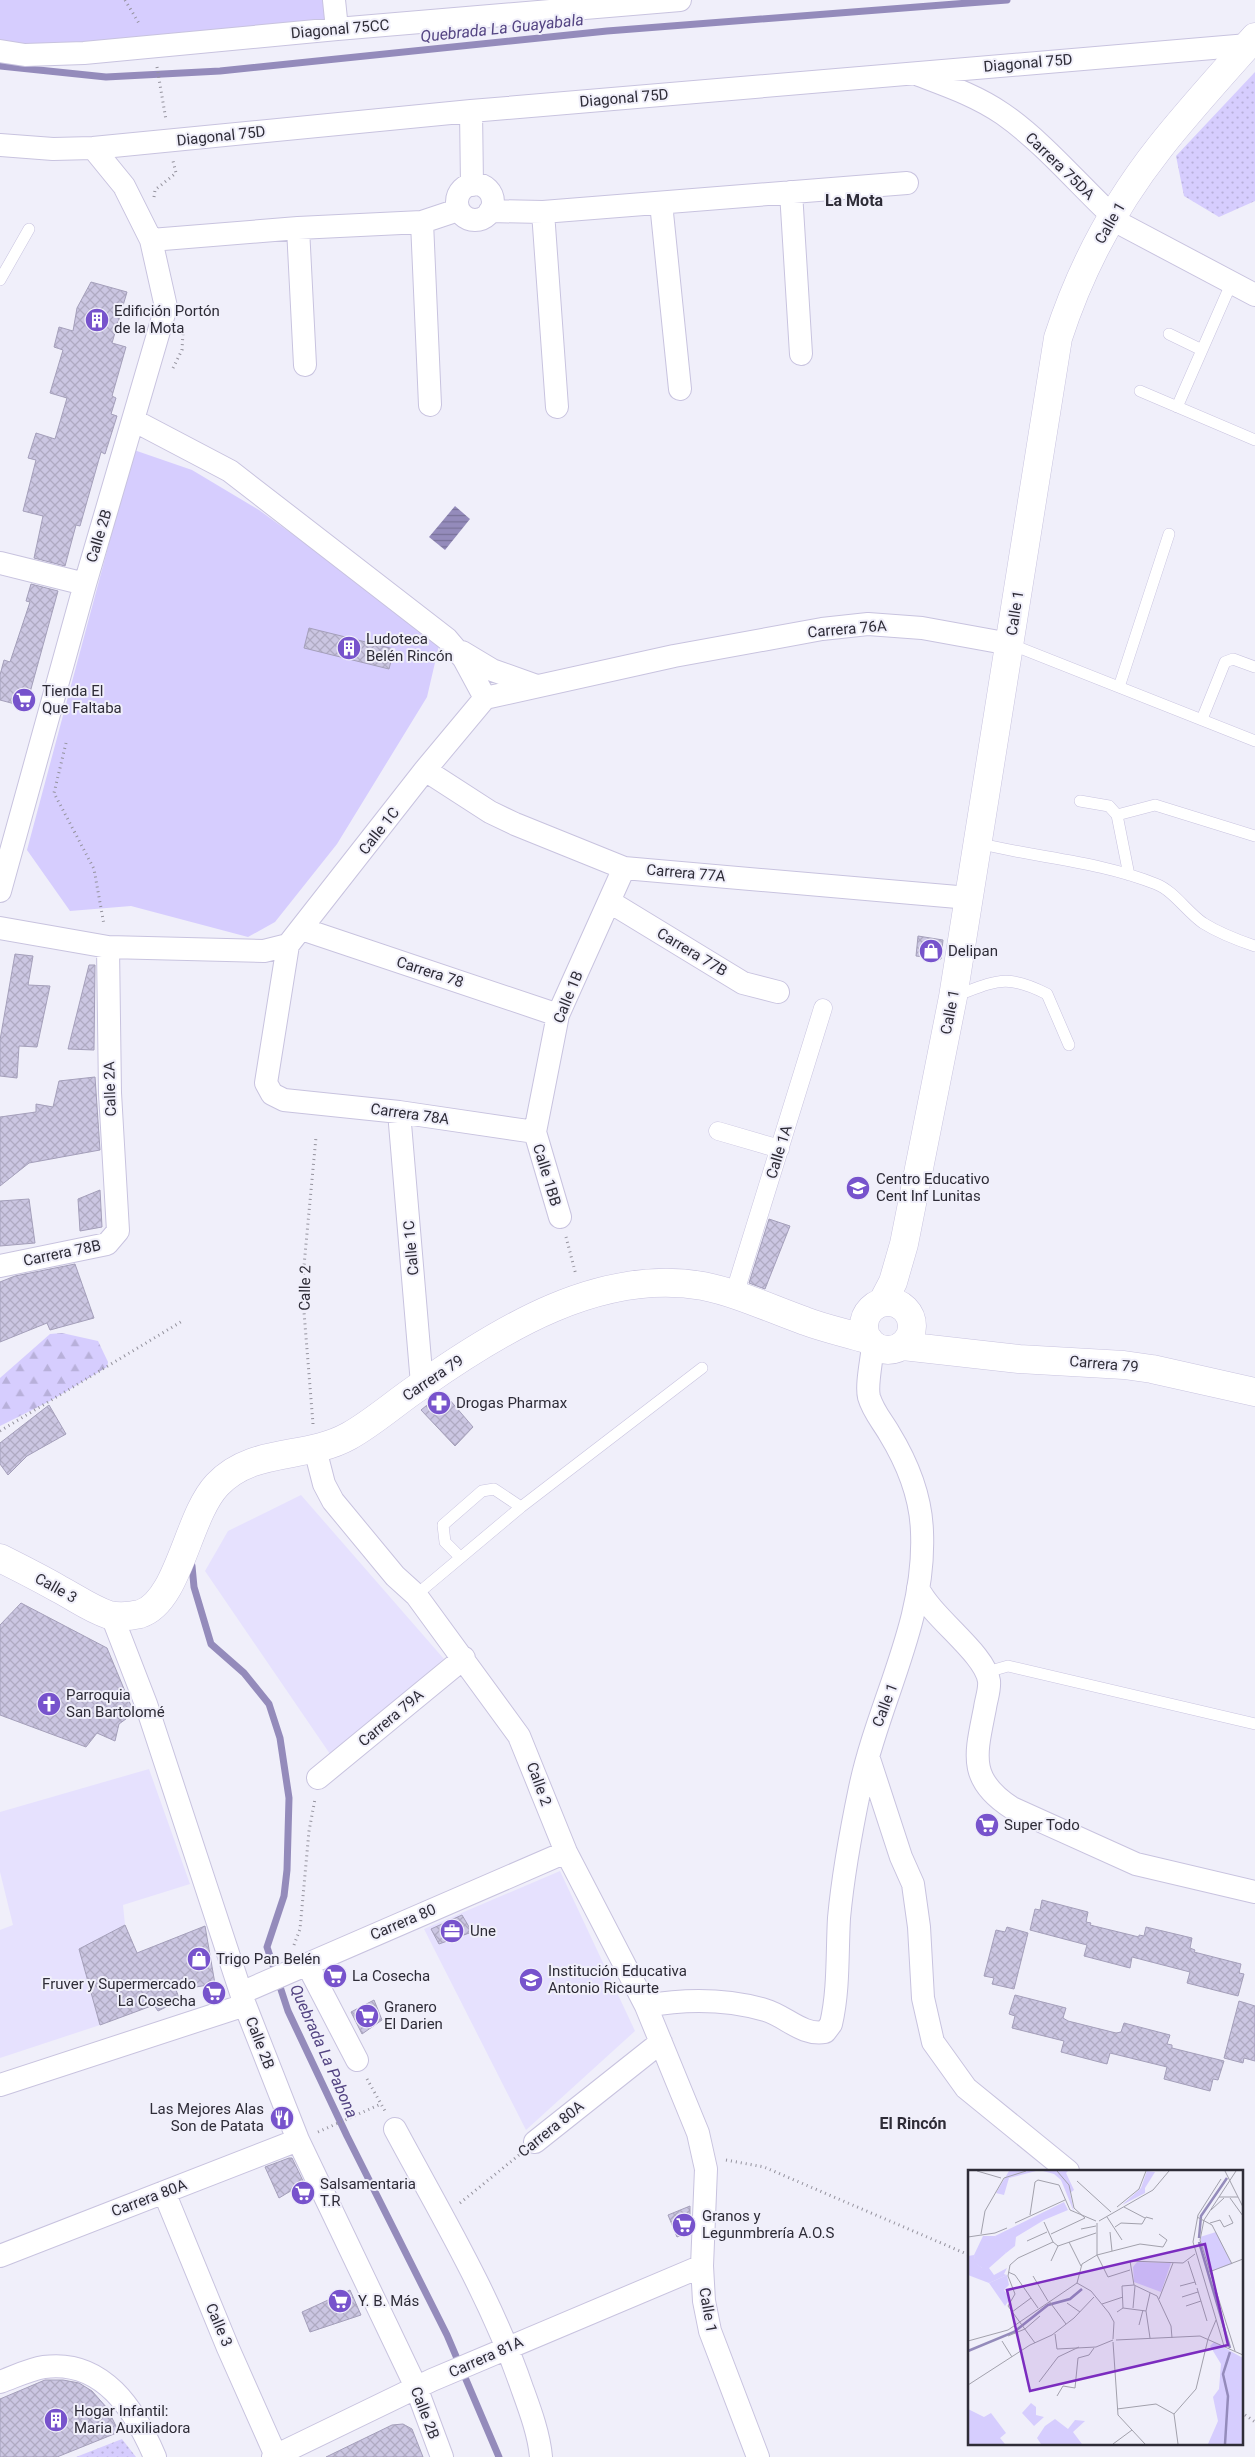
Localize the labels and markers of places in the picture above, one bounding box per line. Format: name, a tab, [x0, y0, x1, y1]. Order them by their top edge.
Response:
place label: Edifición Portón de la Mota	[114, 302, 220, 337]
building icon: Edifición Portón de la Mota	[84, 307, 110, 333]
place label: Ludoteca Belén Rincón	[366, 630, 453, 665]
building icon: Ludoteca Belén Rincón	[336, 635, 362, 661]
place label: Tienda El Que Faltaba	[42, 682, 122, 717]
supermarket icon: Tienda El Que Faltaba	[11, 687, 37, 713]
shop icon: Delipan	[918, 938, 944, 964]
place label: Delipan	[948, 942, 998, 960]
place label: Centro Educativo Cent Inf Lunitas	[876, 1170, 990, 1205]
school or university icon: Centro Educativo Cent Inf Lunitas	[845, 1175, 871, 1201]
pharmacy icon: Drogas Pharmax	[426, 1390, 452, 1416]
place label: Drogas Pharmax	[456, 1394, 568, 1412]
place label: Parroquia San Bartolomé	[66, 1686, 165, 1721]
church icon: Parroquia San Bartolomé	[36, 1691, 62, 1717]
supermarket icon: Super Todo	[974, 1812, 1000, 1838]
place label: Super Todo	[1004, 1816, 1080, 1834]
office icon: Une	[439, 1918, 465, 1944]
place label: Une	[470, 1922, 496, 1940]
shop icon: Trigo Pan Belén	[186, 1946, 212, 1972]
place label: Trigo Pan Belén	[216, 1950, 321, 1968]
place label: Institución Educativa Antonio Ricaurte	[548, 1962, 687, 1997]
supermarket icon: La Cosecha	[322, 1963, 348, 1989]
place label: La Cosecha	[352, 1967, 430, 1985]
school or university icon: Institución Educativa Antonio Ricaurte	[518, 1967, 544, 1993]
place label: Fruver y Supermercado La Cosecha	[42, 1975, 196, 2010]
supermarket icon: Fruver y Supermercado La Cosecha	[201, 1980, 227, 2006]
place label: Granero El Darien	[384, 1998, 443, 2033]
supermarket icon: Granero El Darien	[354, 2003, 380, 2029]
place label: Las Mejores Alas Son de Patata	[149, 2100, 264, 2135]
restaurant icon: Las Mejores Alas Son de Patata	[269, 2105, 295, 2131]
place label: Salsamentaria T.R	[320, 2175, 416, 2210]
supermarket icon: Salsamentaria T.R	[290, 2180, 316, 2206]
place label: Granos y Legunmbrería A.O.S	[702, 2207, 834, 2242]
supermarket icon: Granos y Legunmbrería A.O.S	[671, 2212, 697, 2238]
supermarket icon: Y. B. Más	[327, 2288, 353, 2314]
place label: Y. B. Más	[358, 2292, 419, 2310]
place label: Hogar Infantil: Maria Auxiliadora	[74, 2402, 190, 2437]
building icon: Hogar Infantil: Maria Auxiliadora	[43, 2407, 69, 2433]

